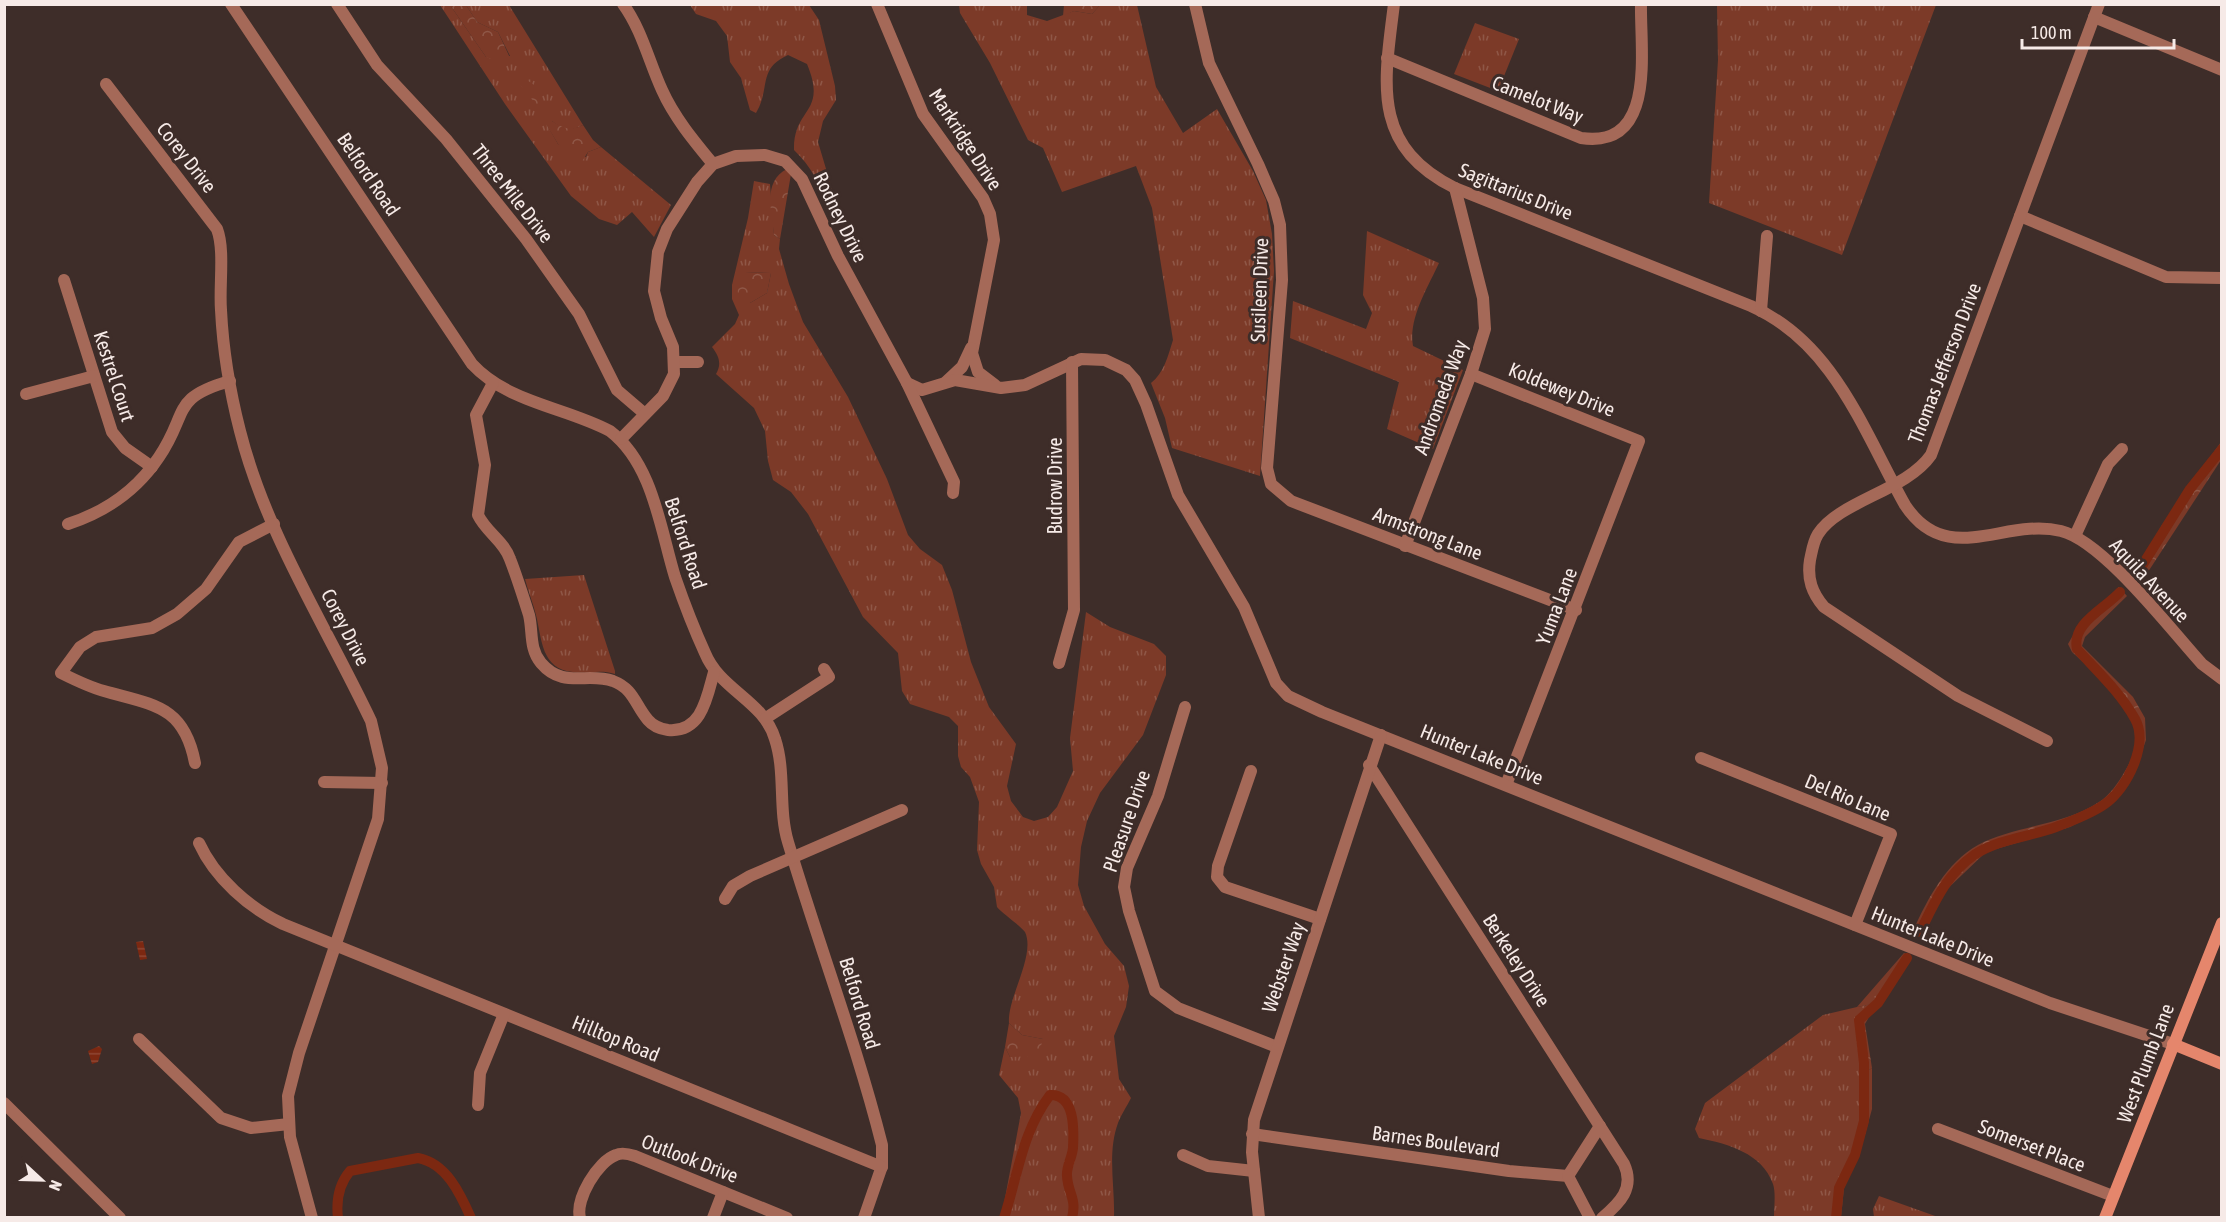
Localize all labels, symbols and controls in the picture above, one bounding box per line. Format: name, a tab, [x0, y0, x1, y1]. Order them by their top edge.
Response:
scale bar	[2022, 12, 2174, 50]
text: 100 m	[2031, 22, 2072, 43]
street label: Camelot Way	[1489, 70, 1587, 128]
street label: Markridge Drive	[925, 84, 1007, 194]
street label: Corey Drive	[152, 117, 222, 197]
street label: Belford Road	[333, 128, 405, 220]
street label: Three Mile Drive	[467, 139, 559, 247]
street label: Sagittarius Drive	[1456, 158, 1576, 224]
street label: Rodney Drive	[809, 168, 873, 266]
street label: Susileen Drive	[1246, 238, 1272, 342]
street label: Thomas Jefferson Drive	[1903, 280, 1985, 446]
street label: Kestrel Court	[90, 328, 141, 424]
street label: Andromeda Way	[1409, 336, 1471, 458]
street label: Koldewey Drive	[1505, 357, 1619, 421]
street label: Budrow Drive	[1043, 437, 1066, 535]
street label: Belford Road	[660, 494, 712, 592]
street label: Armstrong Lane	[1370, 502, 1486, 564]
street label: Aquila Avenue	[2105, 533, 2195, 627]
street label: Yuma Lane	[1531, 564, 1581, 648]
street label: Corey Drive	[317, 585, 375, 669]
street label: Hunter Lake Drive	[1417, 719, 1547, 789]
street label: Pleasure Drive	[1098, 767, 1154, 875]
street label: Del Rio Lane	[1802, 769, 1894, 825]
street label: Hunter Lake Drive	[1868, 901, 1998, 971]
street label: Berkeley Drive	[1479, 909, 1555, 1011]
street label: Webster Way	[1257, 919, 1309, 1015]
street label: Belford Road	[835, 954, 885, 1052]
street label: West Plumb Lane	[2112, 1000, 2178, 1126]
street label: Hilltop Road	[569, 1010, 663, 1066]
street label: Somerset Place	[1975, 1114, 2089, 1176]
street label: Barnes Boulevard	[1371, 1121, 1501, 1161]
street label: Outlook Drive	[639, 1129, 741, 1187]
north arrow	[12, 1150, 72, 1210]
text: N	[46, 1178, 66, 1193]

